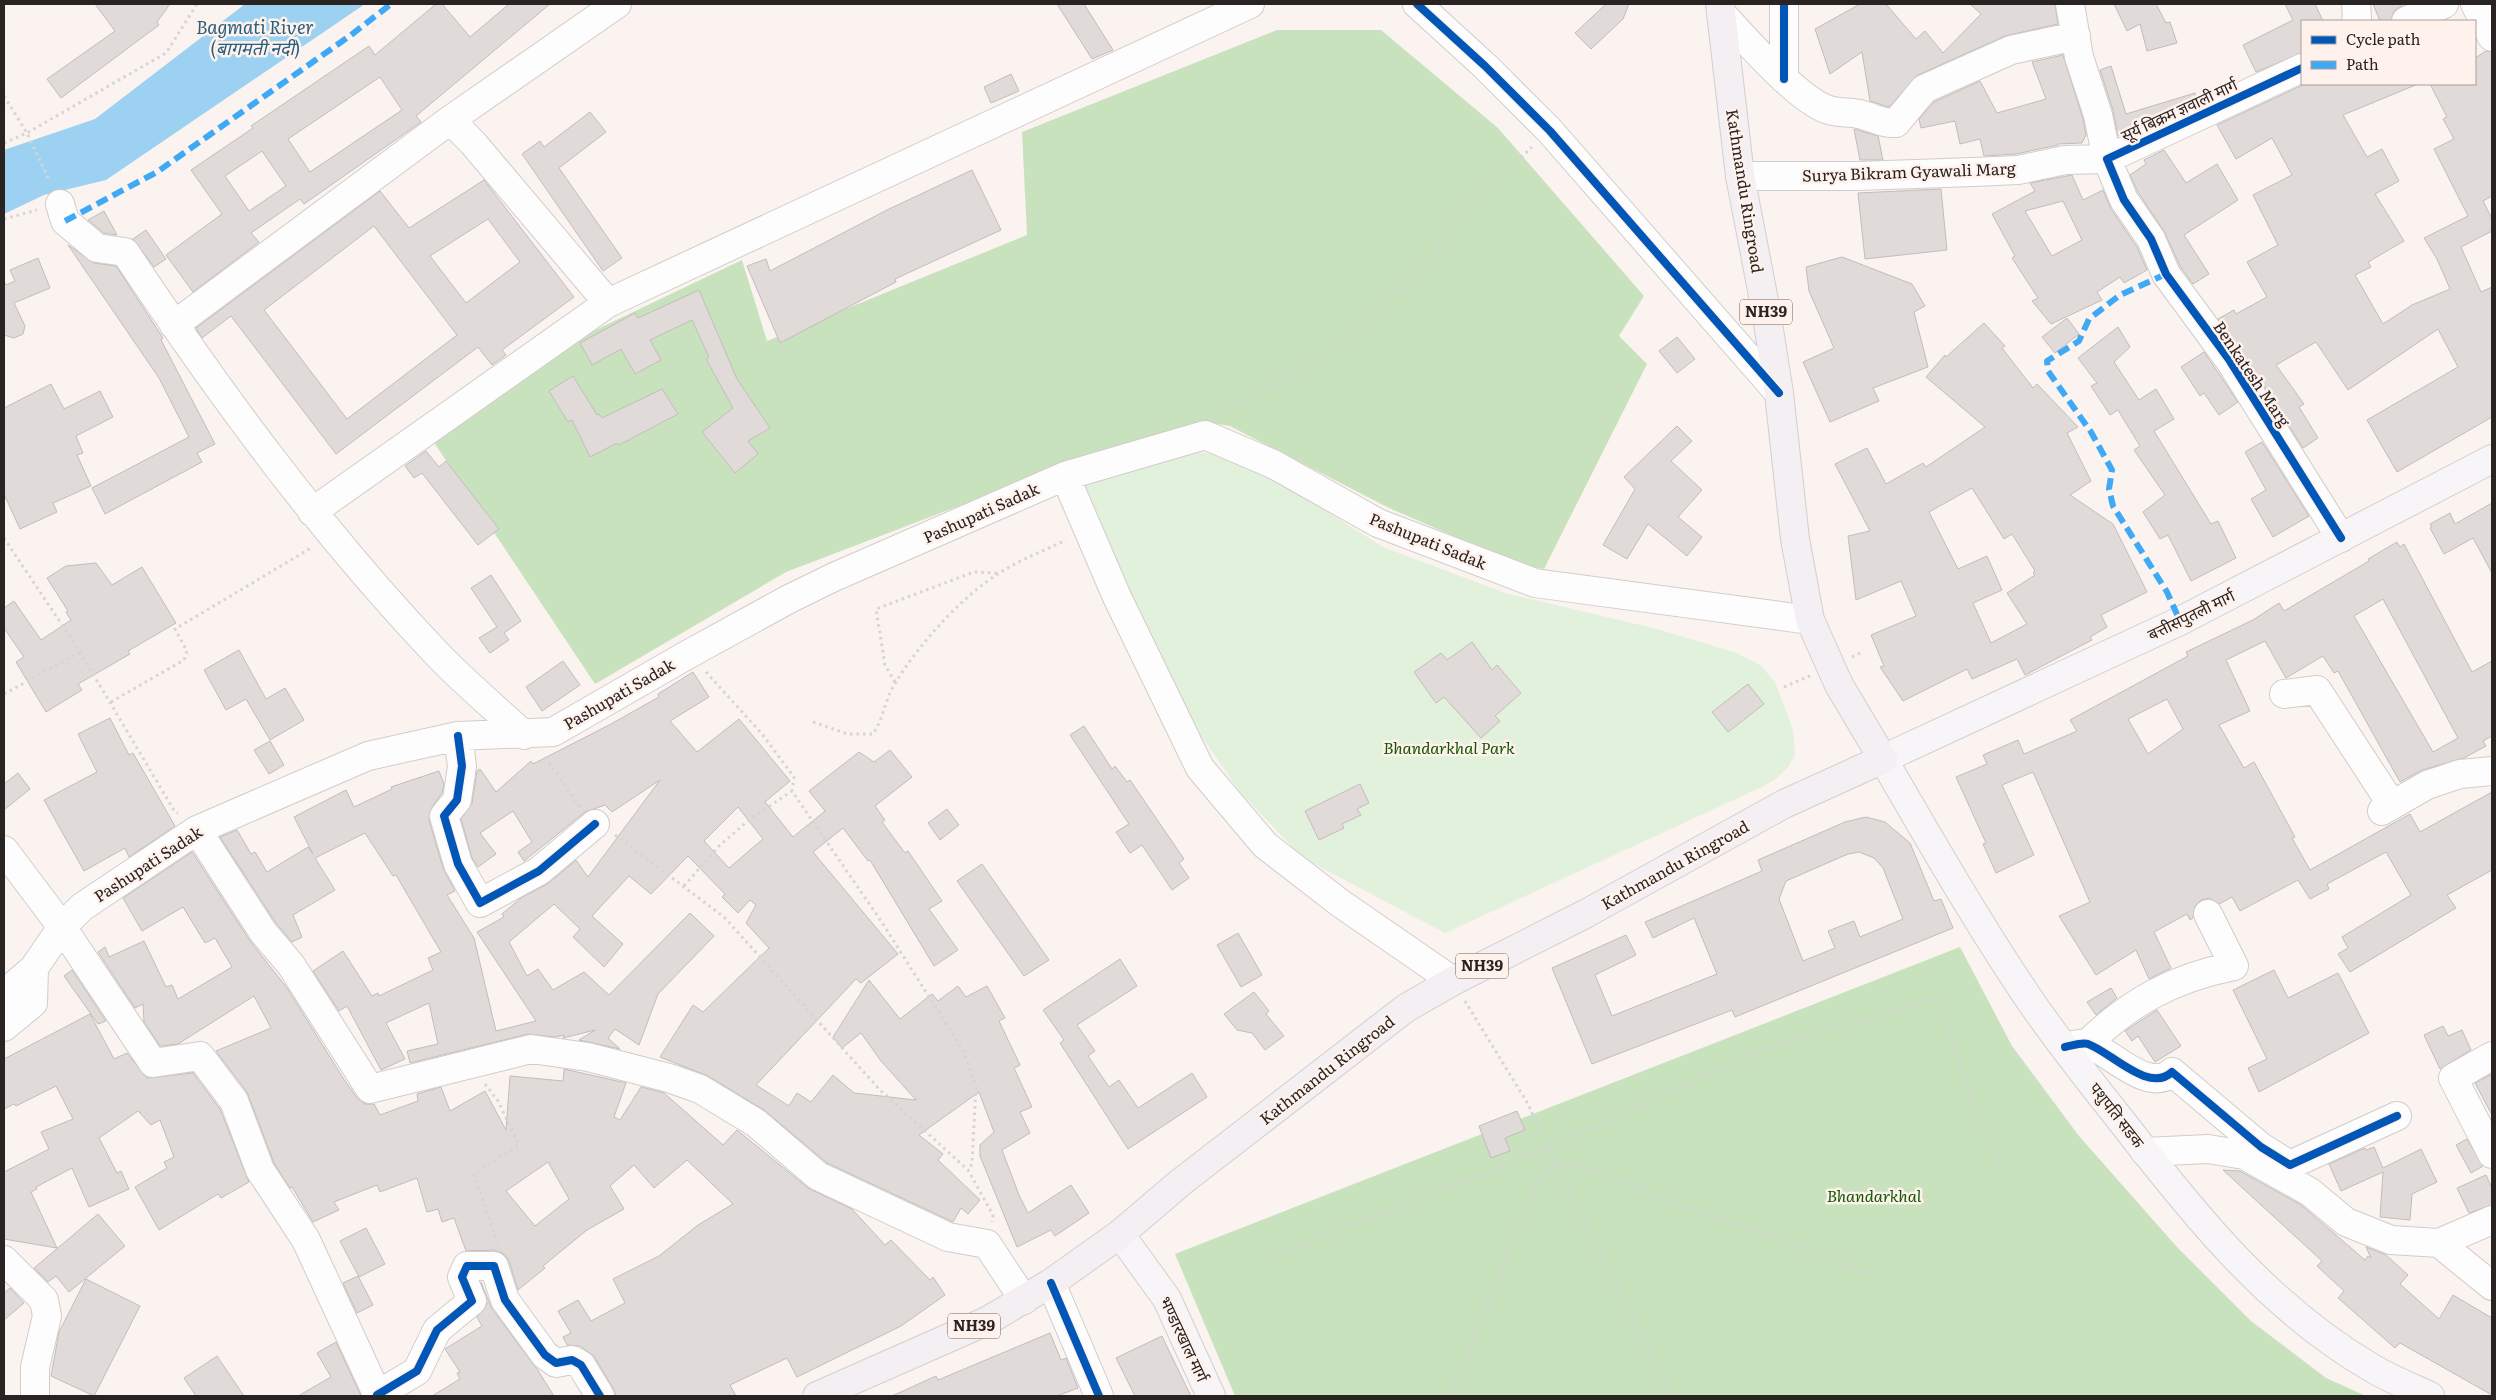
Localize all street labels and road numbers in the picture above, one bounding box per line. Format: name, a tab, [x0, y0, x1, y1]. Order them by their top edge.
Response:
street label: सूर्य बिक्रम ज्ञवाली मार्ग	[2116, 71, 2242, 147]
street label: Kathmandu Ringroad	[1721, 107, 1771, 275]
street label: Surya Bikram Gyawali Marg	[1802, 155, 2016, 187]
road number: NH39	[1740, 300, 1792, 324]
street label: Benkatesh Marg	[2208, 316, 2297, 431]
street label: Pashupati Sadak	[919, 476, 1043, 548]
street label: Pashupati Sadak	[1366, 506, 1491, 575]
street label: बत्तीसपुतली मार्ग	[2143, 582, 2239, 646]
street label: Pashupati Sadak	[558, 651, 679, 735]
street label: Kathmandu Ringroad	[1596, 813, 1753, 915]
street label: Pashupati Sadak	[89, 819, 207, 907]
road number: NH39	[1456, 954, 1508, 978]
street label: Kathmandu Ringroad	[1254, 1009, 1399, 1130]
street label: पशुपति सडक	[2085, 1077, 2151, 1153]
street label: भण्डारखाल मार्ग	[1155, 1292, 1216, 1386]
road number: NH39	[948, 1314, 1000, 1338]

